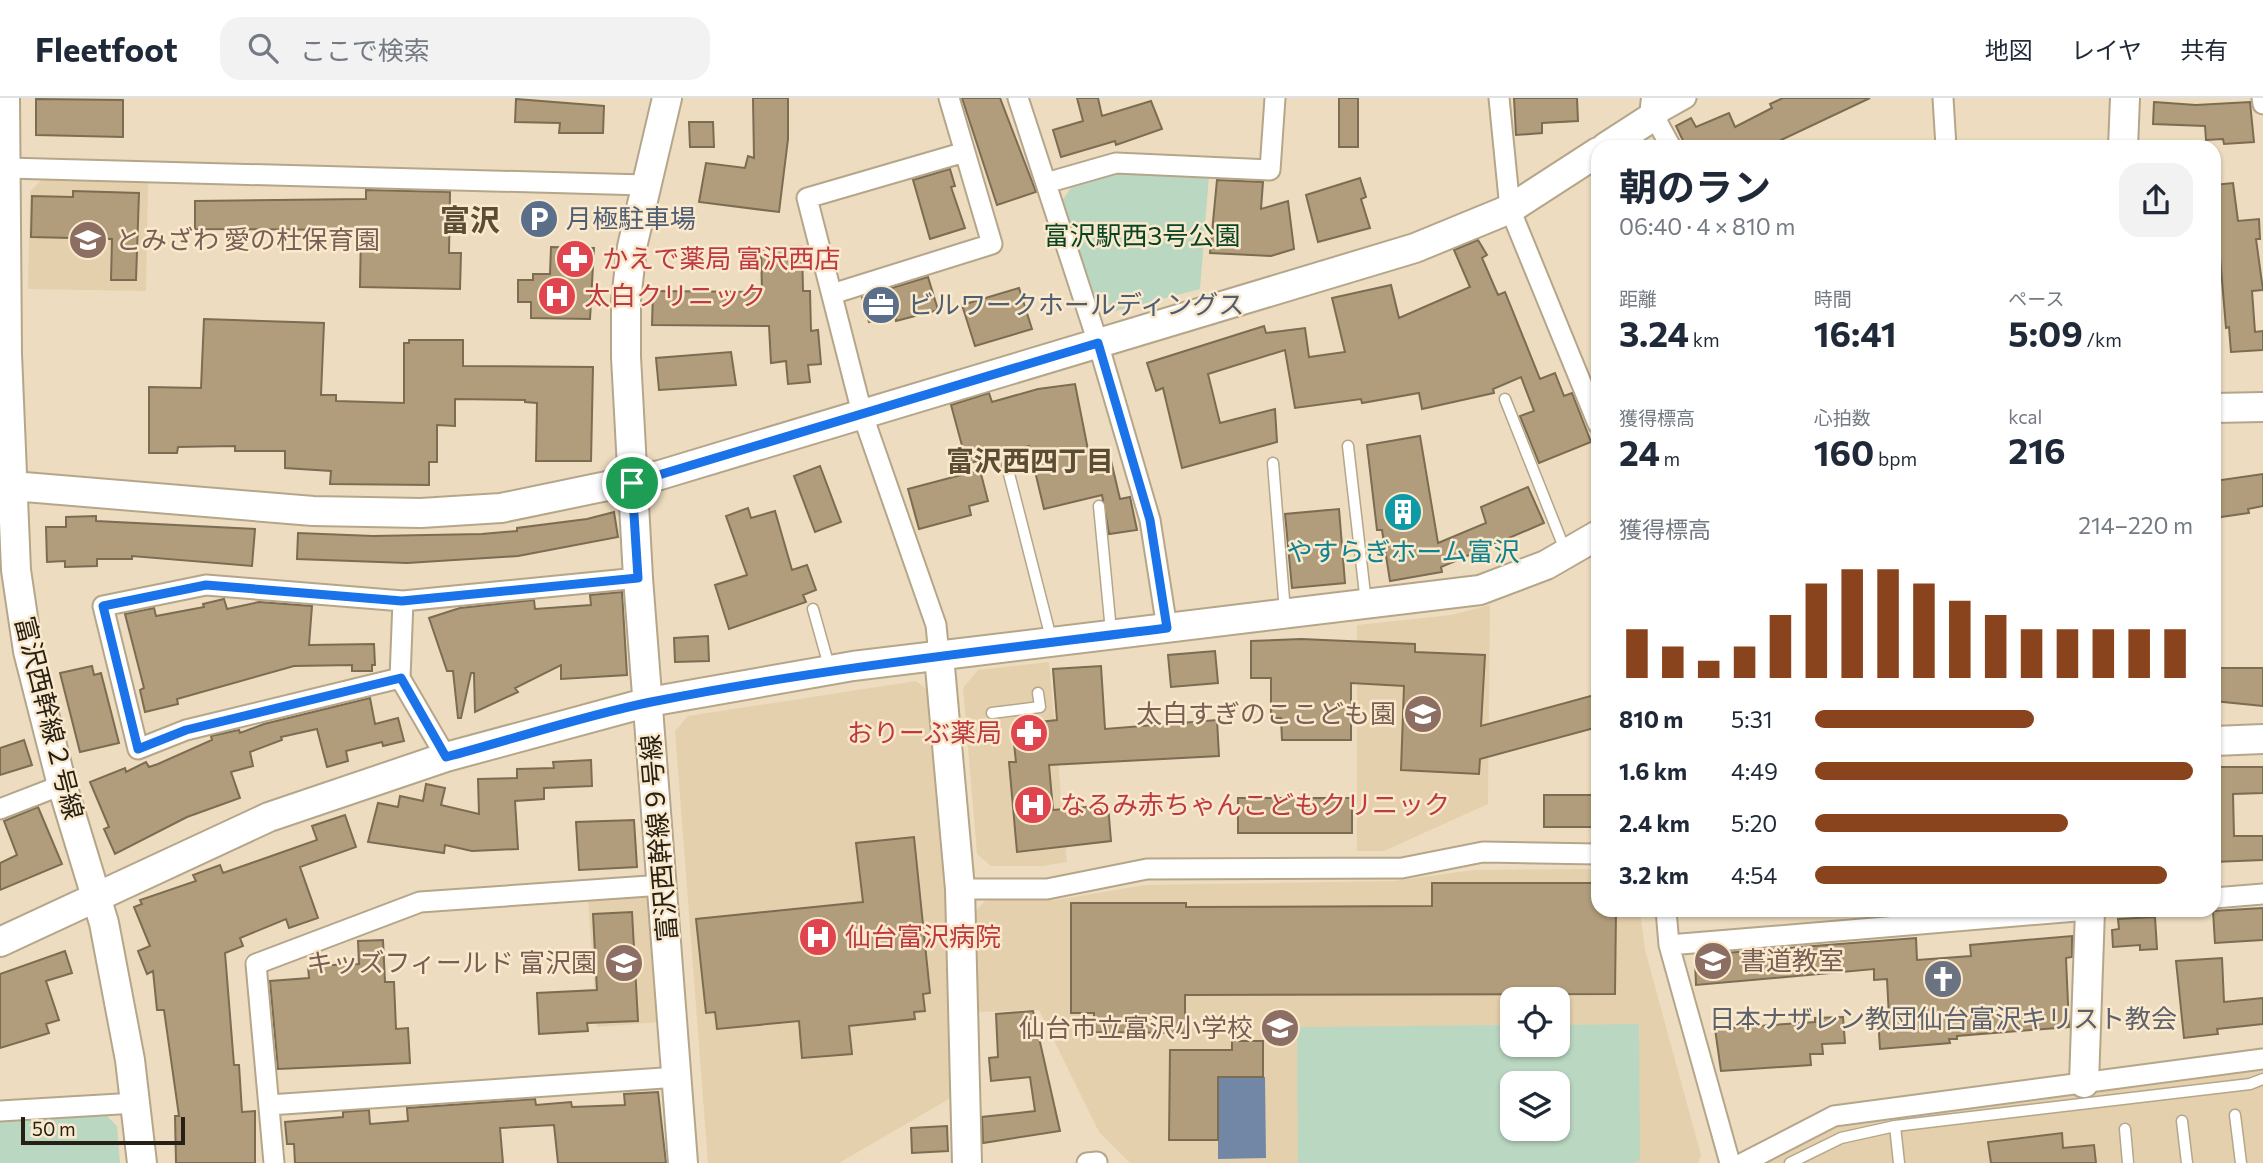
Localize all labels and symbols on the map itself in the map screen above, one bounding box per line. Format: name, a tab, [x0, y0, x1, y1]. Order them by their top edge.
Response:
parking icon: 月極駐車場	[518, 198, 560, 240]
district label: 富沢	[440, 200, 500, 237]
place label: 月極駐車場	[566, 202, 696, 233]
school or university icon: とみざわ 愛の杜保育園	[67, 219, 109, 261]
park label: 富沢駅西3号公園	[1044, 219, 1240, 250]
place label: とみざわ 愛の杜保育園	[115, 223, 380, 254]
pharmacy icon: かえで薬局 富沢西店	[554, 238, 596, 280]
place label: かえで薬局 富沢西店	[602, 242, 840, 273]
hospital icon: 太白クリニック	[536, 275, 578, 317]
place label: 太白クリニック	[584, 279, 766, 310]
office icon: ビルワークホールディングス	[860, 284, 902, 326]
place label: ビルワークホールディングス	[908, 288, 1244, 319]
district label: 富沢西四丁目	[946, 443, 1114, 477]
pin	[602, 453, 662, 513]
building icon: やすらぎホーム富沢	[1382, 491, 1424, 533]
place label: やすらぎホーム富沢	[1286, 535, 1520, 566]
street label: 富沢西幹線２号線	[10, 613, 91, 822]
school or university icon: 太白すぎのここども園	[1402, 693, 1444, 735]
place label: 太白すぎのここども園	[1136, 697, 1396, 728]
pharmacy icon: おりーぶ薬局	[1008, 712, 1050, 754]
place label: おりーぶ薬局	[847, 716, 1002, 747]
street label: 富沢西幹線９号線	[633, 733, 682, 943]
hospital icon: なるみ赤ちゃんこどもクリニック	[1012, 784, 1054, 826]
place label: なるみ赤ちゃんこどもクリニック	[1060, 788, 1450, 819]
hospital icon: 仙台富沢病院	[797, 916, 839, 958]
place label: 仙台富沢病院	[845, 920, 1001, 951]
school or university icon: 書道教室	[1692, 940, 1734, 982]
school or university icon: キッズフィールド 富沢園	[603, 942, 645, 984]
place label: 書道教室	[1740, 944, 1844, 975]
place label: キッズフィールド 富沢園	[307, 946, 597, 977]
church icon: 日本ナザレン教団仙台富沢キリスト教会	[1922, 958, 1964, 1000]
place label: 日本ナザレン教団仙台富沢キリスト教会	[1709, 1002, 2177, 1033]
school or university icon: 仙台市立富沢小学校	[1259, 1007, 1301, 1049]
place label: 仙台市立富沢小学校	[1019, 1011, 1253, 1042]
scale bar	[21, 1114, 186, 1146]

